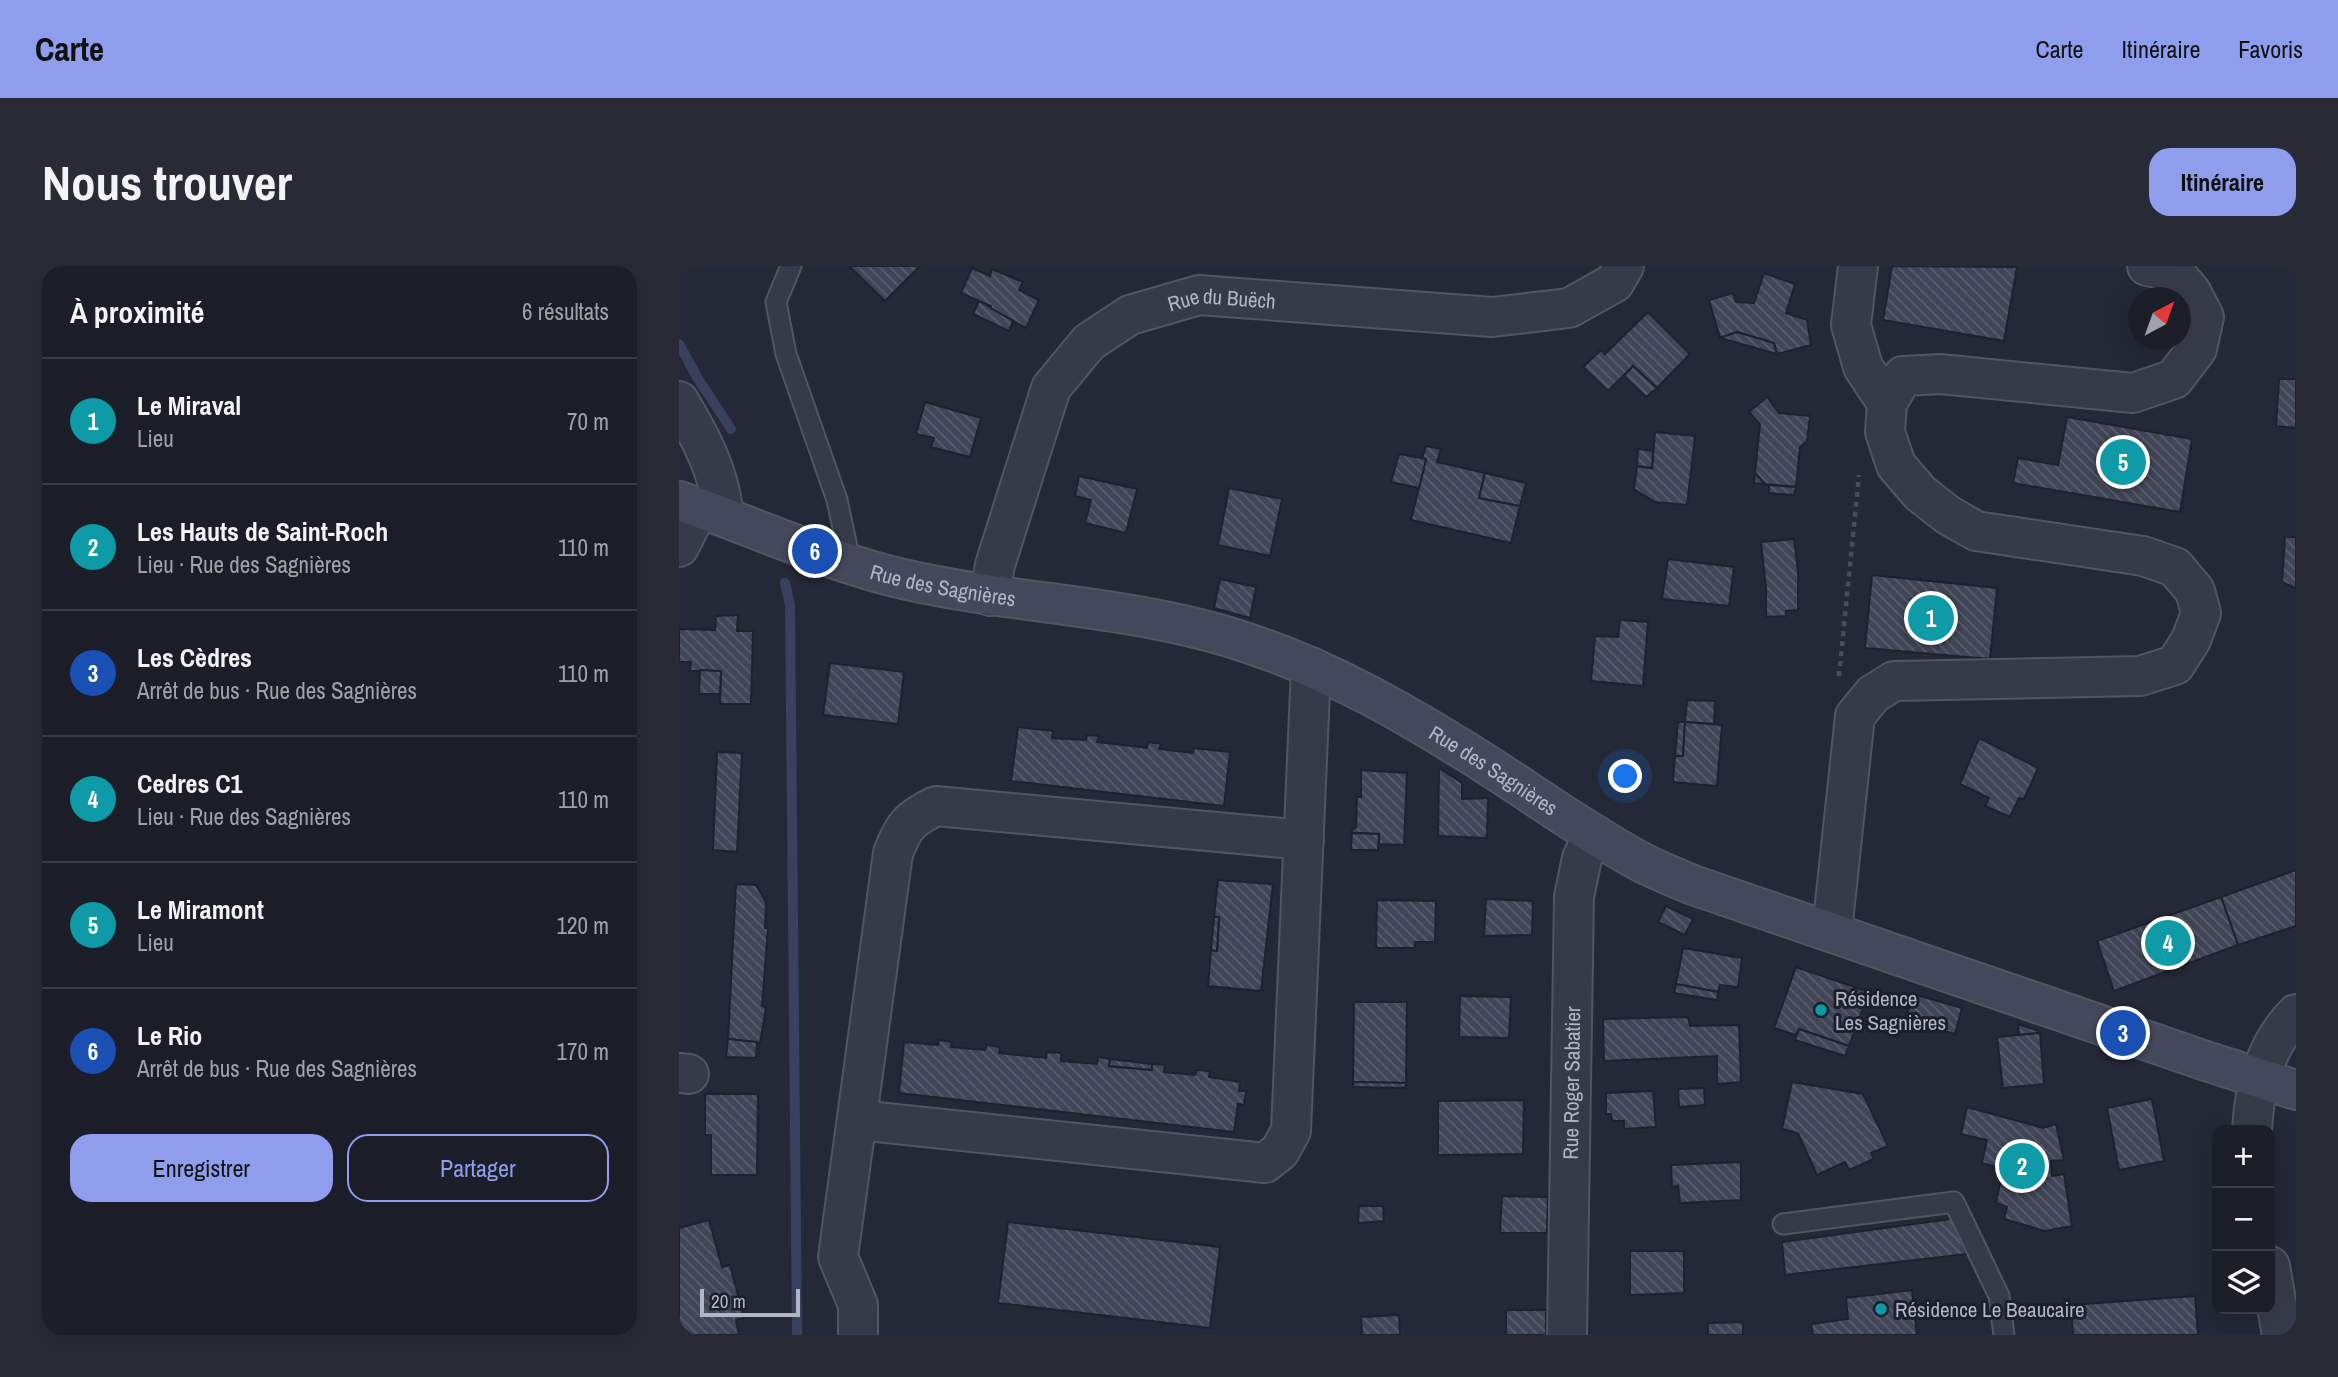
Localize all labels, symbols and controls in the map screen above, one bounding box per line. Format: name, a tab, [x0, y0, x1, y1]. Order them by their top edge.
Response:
text: Carte	[35, 27, 104, 71]
text: Carte	[2035, 33, 2084, 65]
text: Itinéraire	[2122, 33, 2200, 65]
text: Favoris	[2238, 33, 2303, 65]
button: Itinéraire	[2149, 148, 2296, 216]
text: Nous trouver	[42, 149, 292, 215]
street label: Rue du Buëch	[1164, 280, 1277, 318]
north arrow	[2128, 287, 2191, 350]
text: À proximité	[70, 292, 204, 332]
text: 6 résultats	[522, 296, 609, 327]
text: Le Miraval	[137, 388, 241, 423]
text: 1	[88, 406, 98, 437]
text: 70 m	[567, 406, 609, 437]
text: Lieu	[137, 423, 174, 454]
pin: 5	[2100, 436, 2146, 488]
text: Les Hauts de Saint-Roch	[137, 514, 388, 549]
pin: 6	[792, 525, 838, 577]
text: 2	[88, 532, 98, 563]
text: 110 m	[558, 532, 609, 563]
text: Lieu · Rue des Sagnières	[137, 549, 351, 580]
street label: Rue des Sagnières	[867, 557, 1018, 613]
pin: 1	[1908, 592, 1954, 644]
text: Les Cèdres	[137, 640, 252, 675]
text: 3	[88, 658, 98, 689]
text: 110 m	[558, 658, 609, 689]
text: Arrêt de bus · Rue des Sagnières	[137, 675, 417, 706]
street label: Rue des Sagnières	[1424, 718, 1564, 822]
your location	[1608, 759, 1642, 793]
text: Cedres C1	[137, 766, 242, 801]
text: 4	[88, 784, 98, 815]
text: 110 m	[558, 784, 609, 815]
text: Lieu · Rue des Sagnières	[137, 801, 351, 832]
text: Le Miramont	[137, 892, 264, 927]
text: 5	[88, 910, 98, 941]
text: 120 m	[557, 910, 609, 941]
pin: 4	[2145, 917, 2191, 969]
text: Lieu	[137, 927, 174, 958]
place label: Résidence Les Sagnières	[1835, 984, 1946, 1037]
marker: Résidence Les Sagnières	[1813, 1002, 1829, 1018]
street label: Rue Roger Sabatier	[1555, 1006, 1587, 1160]
pin: 3	[2100, 1007, 2146, 1059]
text: Le Rio	[137, 1018, 202, 1053]
text: 6	[88, 1036, 98, 1067]
text: 170 m	[557, 1036, 609, 1067]
text: Arrêt de bus · Rue des Sagnières	[137, 1053, 417, 1084]
map controls	[2212, 1125, 2275, 1314]
button: +	[2212, 1125, 2275, 1188]
button: Enregistrer	[70, 1134, 333, 1202]
button: Partager	[347, 1134, 609, 1202]
pin: 2	[1999, 1140, 2045, 1192]
button: −	[2212, 1188, 2275, 1251]
button: layers	[2212, 1251, 2275, 1314]
scale bar	[700, 1286, 800, 1318]
text: 20 m	[711, 1288, 746, 1314]
place label: Résidence Le Beaucaire	[1895, 1295, 2085, 1324]
marker: Résidence Le Beaucaire	[1873, 1301, 1889, 1317]

